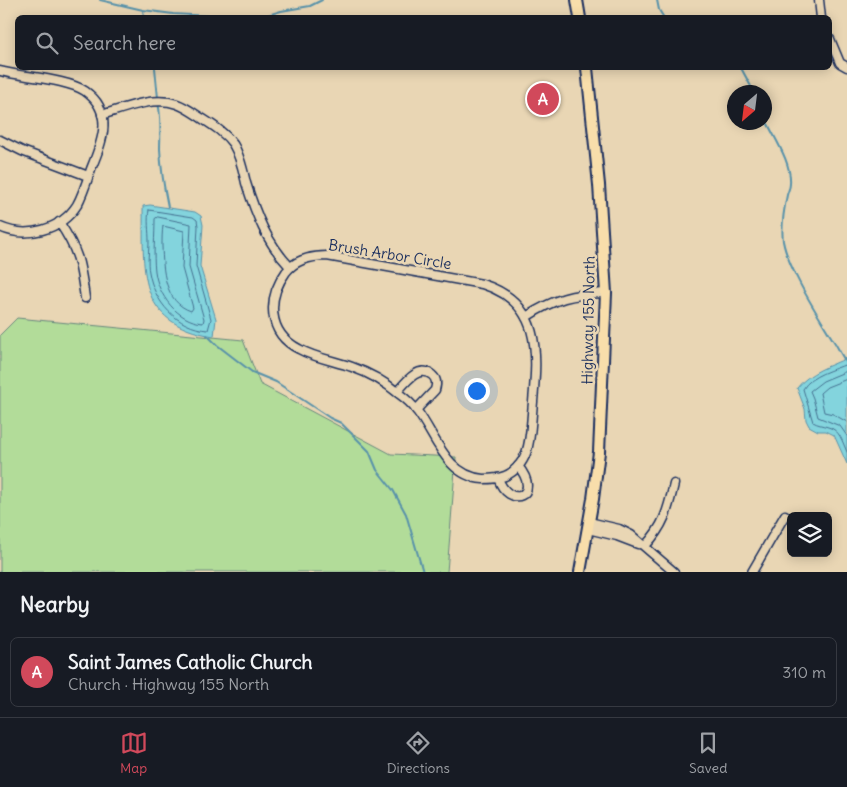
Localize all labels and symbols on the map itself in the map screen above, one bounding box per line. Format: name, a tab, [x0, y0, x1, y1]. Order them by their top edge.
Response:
pin: A	[527, 80, 559, 118]
north arrow	[727, 85, 772, 130]
street label: Brush Arbor Circle	[327, 235, 453, 273]
street label: Highway 155 North	[577, 255, 599, 384]
your location	[464, 378, 490, 404]

